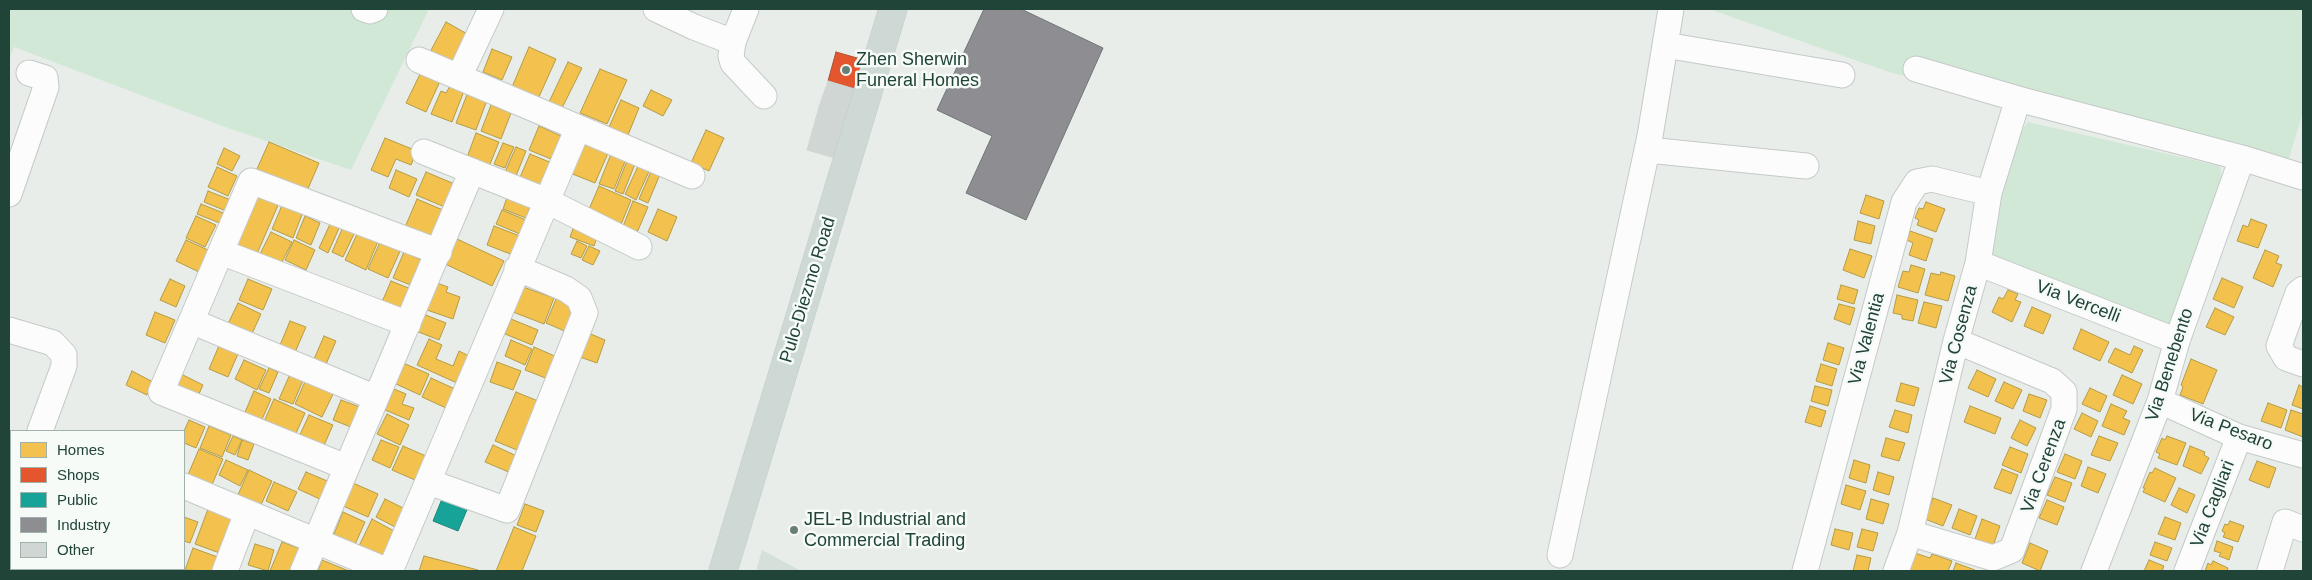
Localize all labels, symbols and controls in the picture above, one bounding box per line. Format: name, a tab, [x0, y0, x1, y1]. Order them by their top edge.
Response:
place label: Zhen Sherwin Funeral Homes	[856, 49, 979, 92]
marker: Zhen Sherwin Funeral Homes	[840, 64, 852, 76]
street label: Pulo-Diezmo Road	[776, 215, 840, 365]
street label: Via Vercelli	[2033, 276, 2123, 328]
street label: Via Cosenza	[1935, 283, 1983, 387]
street label: Via Valentia	[1844, 291, 1890, 387]
street label: Via Benebento	[2142, 306, 2198, 424]
street label: Via Pesaro	[2186, 404, 2276, 456]
street label: Via Cerenza	[2017, 416, 2071, 516]
legend	[10, 430, 185, 570]
text: Homes	[57, 441, 105, 458]
street label: Via Cagliari	[2186, 457, 2240, 551]
text: Shops	[57, 466, 100, 483]
text: Public	[57, 491, 98, 508]
place label: JEL-B Industrial and Commercial Trading	[804, 509, 966, 552]
text: Industry	[57, 516, 110, 533]
marker: JEL-B Industrial and Commercial Trading	[788, 524, 800, 536]
text: Other	[57, 541, 95, 558]

